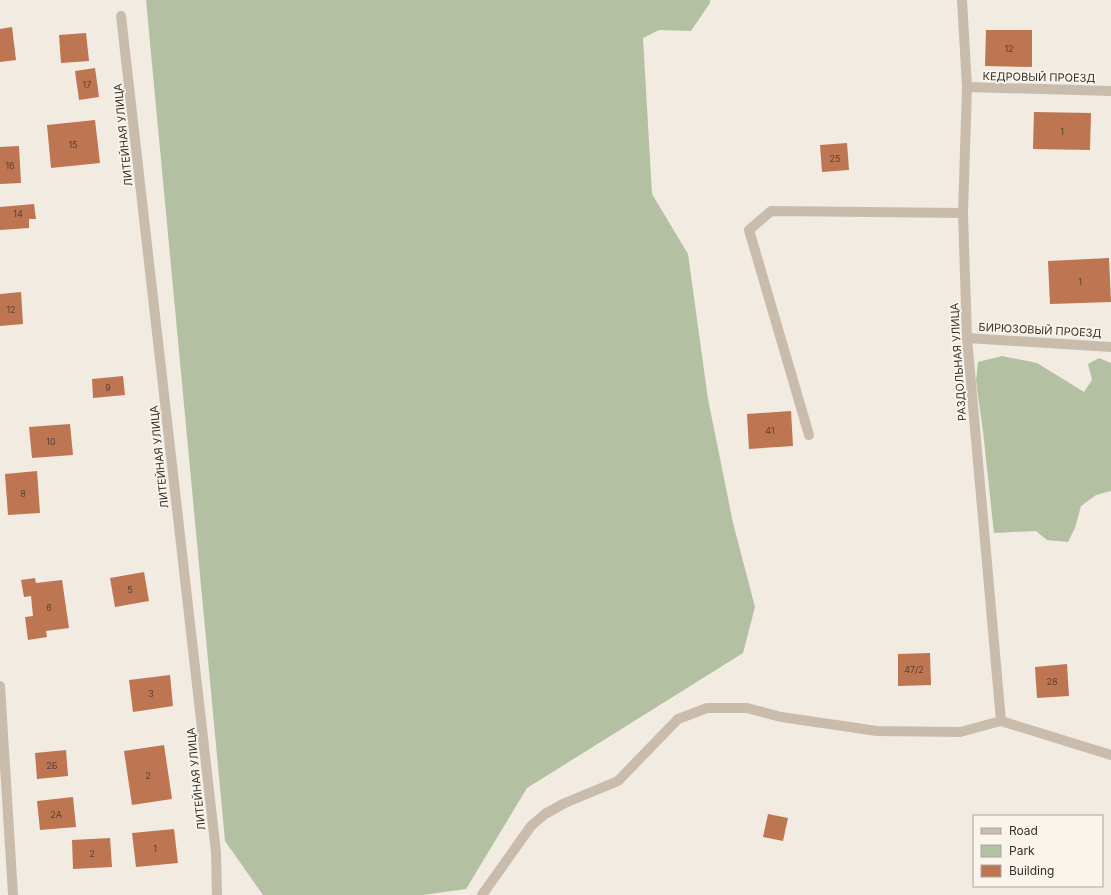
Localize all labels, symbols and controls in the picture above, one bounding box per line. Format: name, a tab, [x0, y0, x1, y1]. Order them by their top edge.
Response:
house number: 12	[1004, 43, 1014, 54]
street label: КЕДРОВЫЙ ПРОЕЗД	[982, 69, 1096, 85]
house number: 17	[83, 79, 91, 90]
street label: ЛИТЕЙНАЯ УЛИЦА	[111, 82, 135, 187]
house number: 1	[1060, 126, 1064, 137]
house number: 15	[68, 139, 78, 150]
house number: 25	[830, 153, 840, 164]
house number: 16	[5, 160, 15, 171]
house number: 14	[13, 208, 23, 219]
house number: 1	[1078, 276, 1082, 287]
street label: РАЗДОЛЬНАЯ УЛИЦА	[947, 302, 969, 421]
house number: 12	[6, 304, 16, 315]
street label: БИРЮЗОВЫЙ ПРОЕЗД	[978, 320, 1102, 340]
house number: 9	[105, 382, 111, 393]
street label: ЛИТЕЙНАЯ УЛИЦА	[147, 404, 171, 509]
house number: 41	[765, 425, 775, 436]
house number: 10	[46, 436, 56, 447]
house number: 8	[20, 488, 26, 499]
house number: 5	[127, 584, 133, 595]
house number: 6	[46, 602, 52, 613]
house number: 47/2	[904, 664, 924, 675]
house number: 28	[1046, 676, 1058, 687]
house number: 3	[148, 688, 154, 699]
street label: ЛИТЕЙНАЯ УЛИЦА	[184, 726, 208, 831]
house number: 2Б	[46, 760, 58, 771]
house number: 2	[145, 770, 151, 781]
house number: 2А	[50, 809, 62, 820]
legend	[973, 815, 1103, 887]
text: Road	[1009, 823, 1038, 838]
house number: 1	[153, 843, 157, 854]
text: Park	[1009, 843, 1035, 858]
house number: 2	[89, 848, 95, 859]
text: Building	[1009, 863, 1054, 878]

